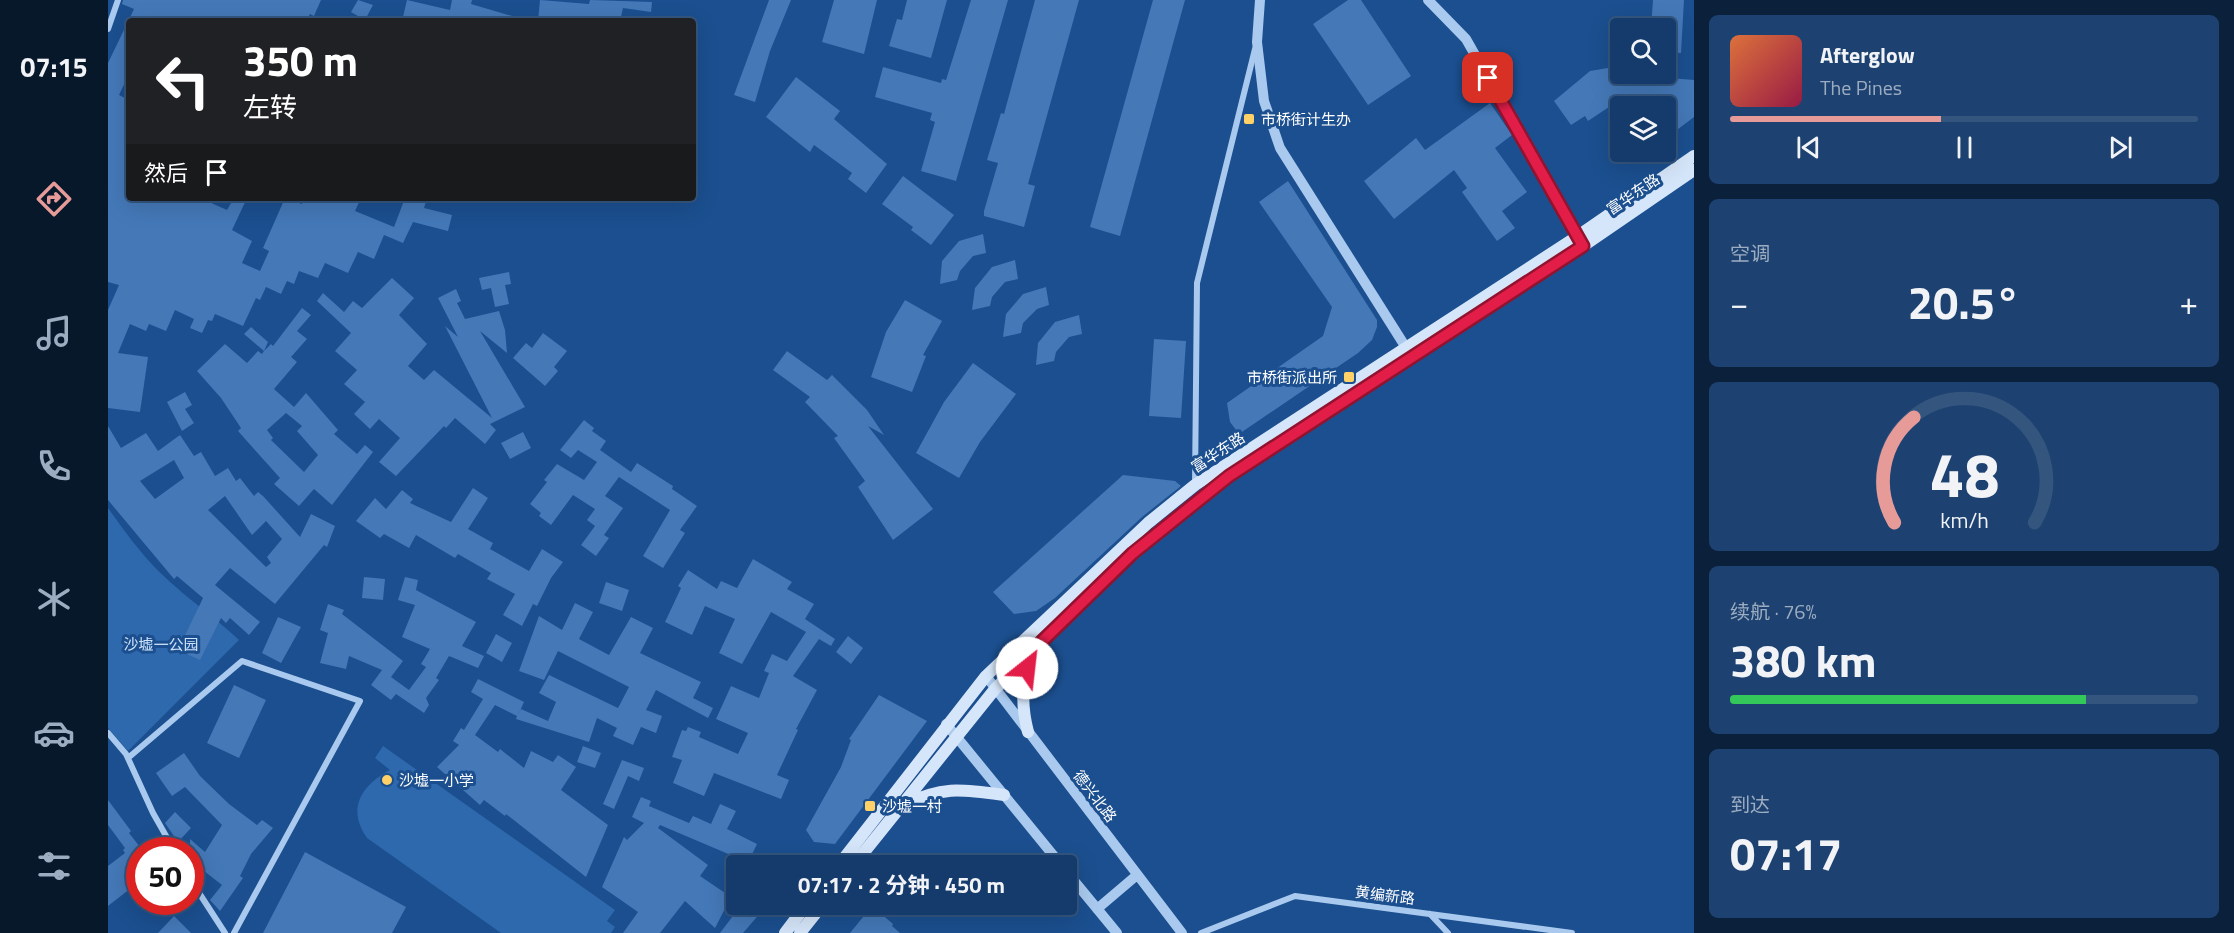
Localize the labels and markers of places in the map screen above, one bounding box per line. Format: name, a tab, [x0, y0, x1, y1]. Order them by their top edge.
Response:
pin	[1462, 52, 1513, 103]
place label: 市桥街计生办	[1261, 108, 1351, 131]
marker: 市桥街计生办	[1242, 112, 1256, 126]
place label: 市桥街派出所	[1247, 366, 1337, 389]
marker: 市桥街派出所	[1342, 370, 1356, 384]
place label: 沙墟一小学	[399, 769, 474, 792]
marker: 沙墟一小学	[380, 773, 394, 787]
place label: 沙墟一村	[882, 795, 942, 818]
marker: 沙墟一村	[863, 799, 877, 813]

